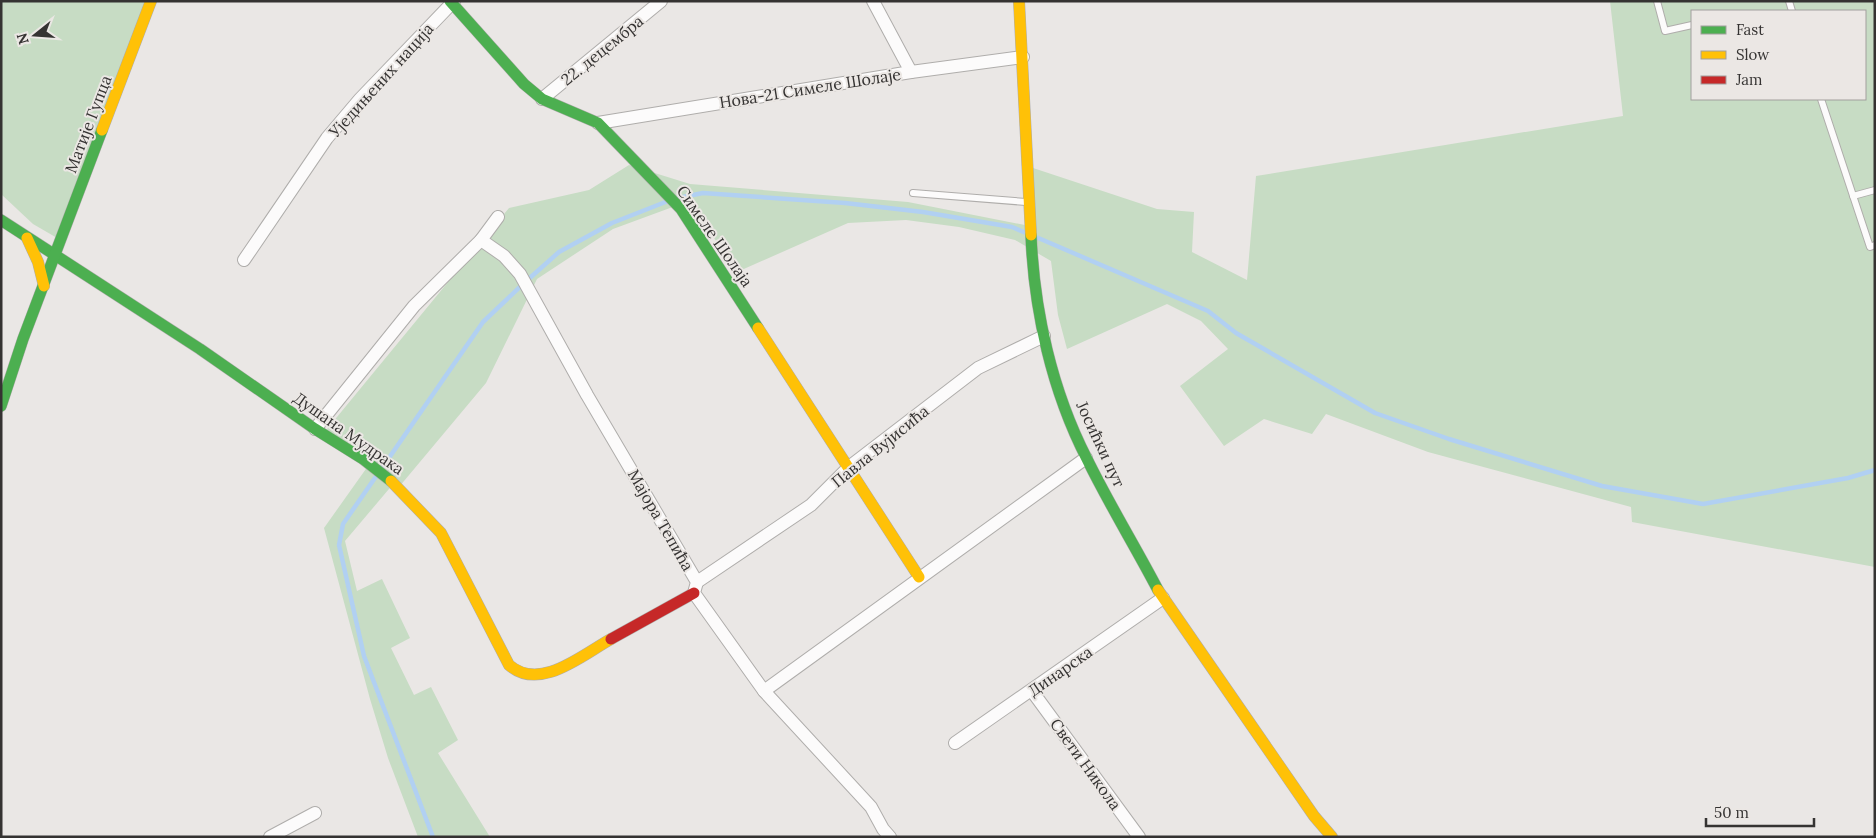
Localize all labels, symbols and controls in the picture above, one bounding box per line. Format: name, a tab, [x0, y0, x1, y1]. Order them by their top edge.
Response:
north arrow	[10, 10, 60, 60]
legend	[1691, 10, 1866, 100]
street label: 22. децембра	[557, 11, 647, 89]
street label: Уједињених нација	[324, 19, 438, 142]
text: Fast	[1736, 20, 1764, 39]
text: N	[12, 31, 33, 47]
text: Slow	[1736, 45, 1769, 64]
street label: Нова-21 Симеле Шолаје	[718, 64, 903, 112]
text: Jam	[1735, 70, 1763, 89]
street label: Матије Гупца	[60, 72, 116, 176]
street label: Симеле Шолаја	[673, 181, 757, 291]
street label: Душана Мудрака	[290, 387, 408, 479]
street label: Јосићки пут	[1072, 397, 1130, 490]
street label: Павла Вујисића	[827, 401, 933, 491]
street label: Мајора Тепића	[624, 465, 698, 575]
street label: Динарска	[1024, 642, 1096, 700]
street label: Свети Никола	[1046, 714, 1126, 814]
scale bar	[1706, 796, 1814, 828]
text: 50 m	[1714, 803, 1749, 822]

